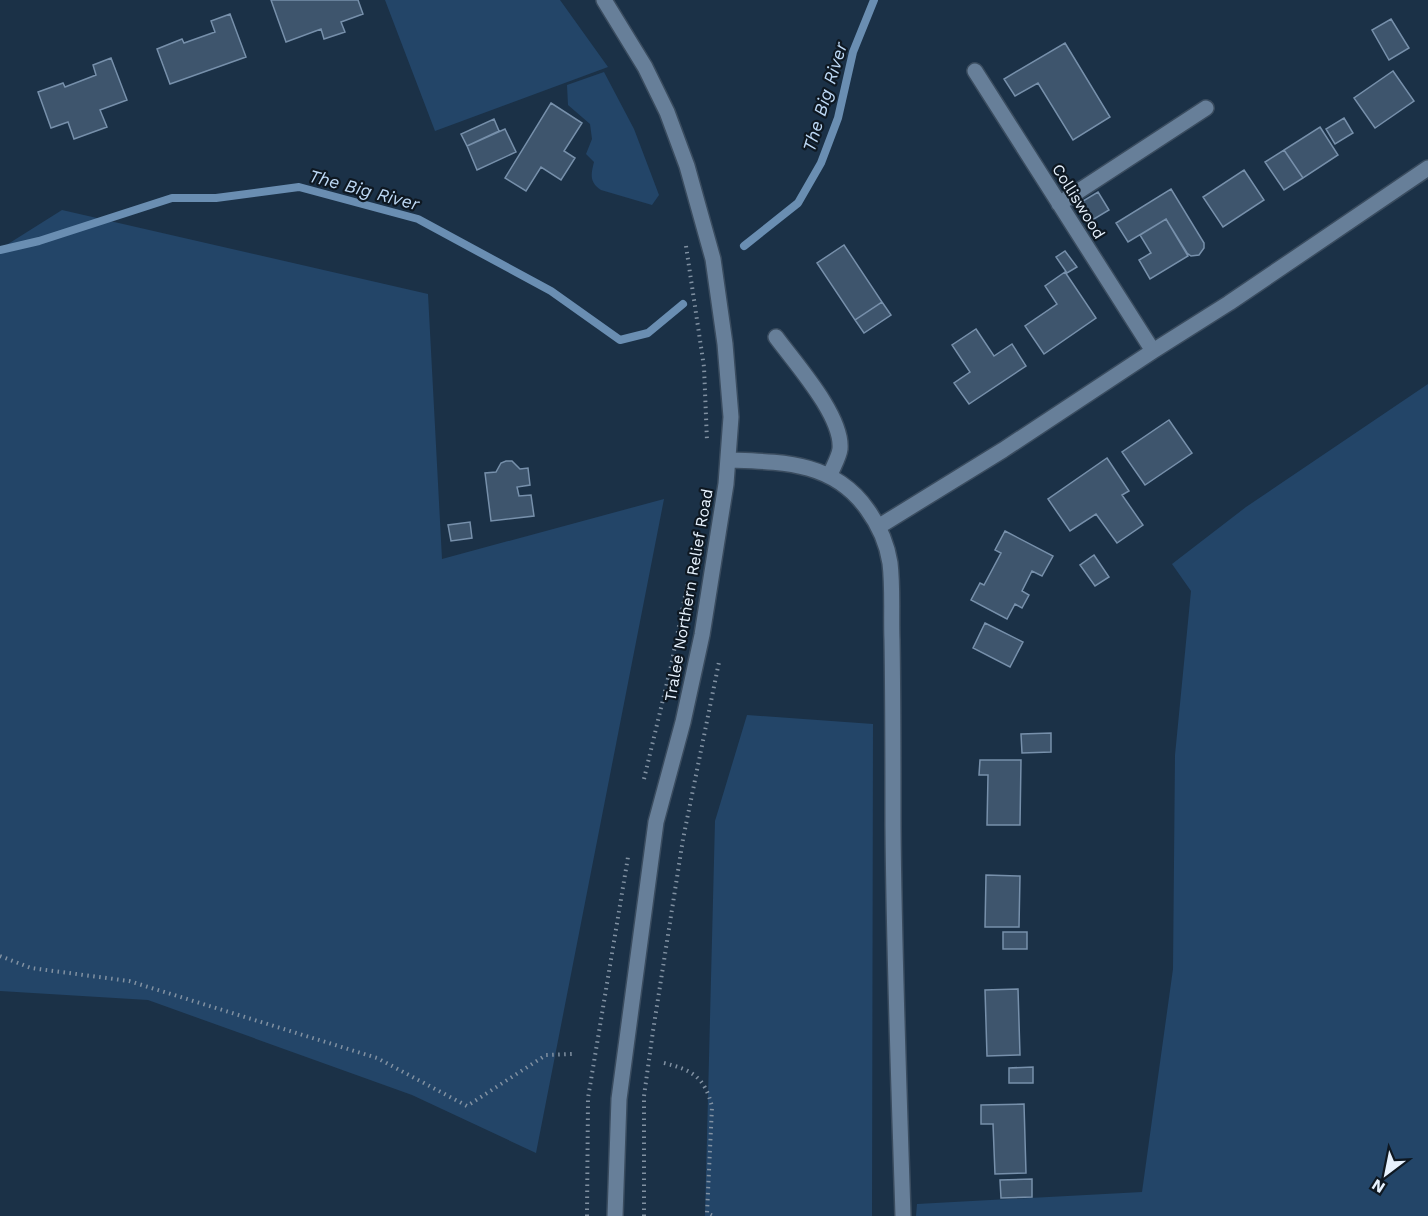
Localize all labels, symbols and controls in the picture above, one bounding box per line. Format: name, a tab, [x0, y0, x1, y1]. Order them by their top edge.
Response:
water label: The Big River	[798, 39, 851, 154]
street label: Colliswood	[1048, 160, 1109, 242]
water label: The Big River	[307, 165, 423, 215]
street label: Tralee Northern Relief Road	[660, 487, 717, 703]
north arrow	[1356, 1144, 1416, 1204]
text: N	[1368, 1175, 1388, 1197]

